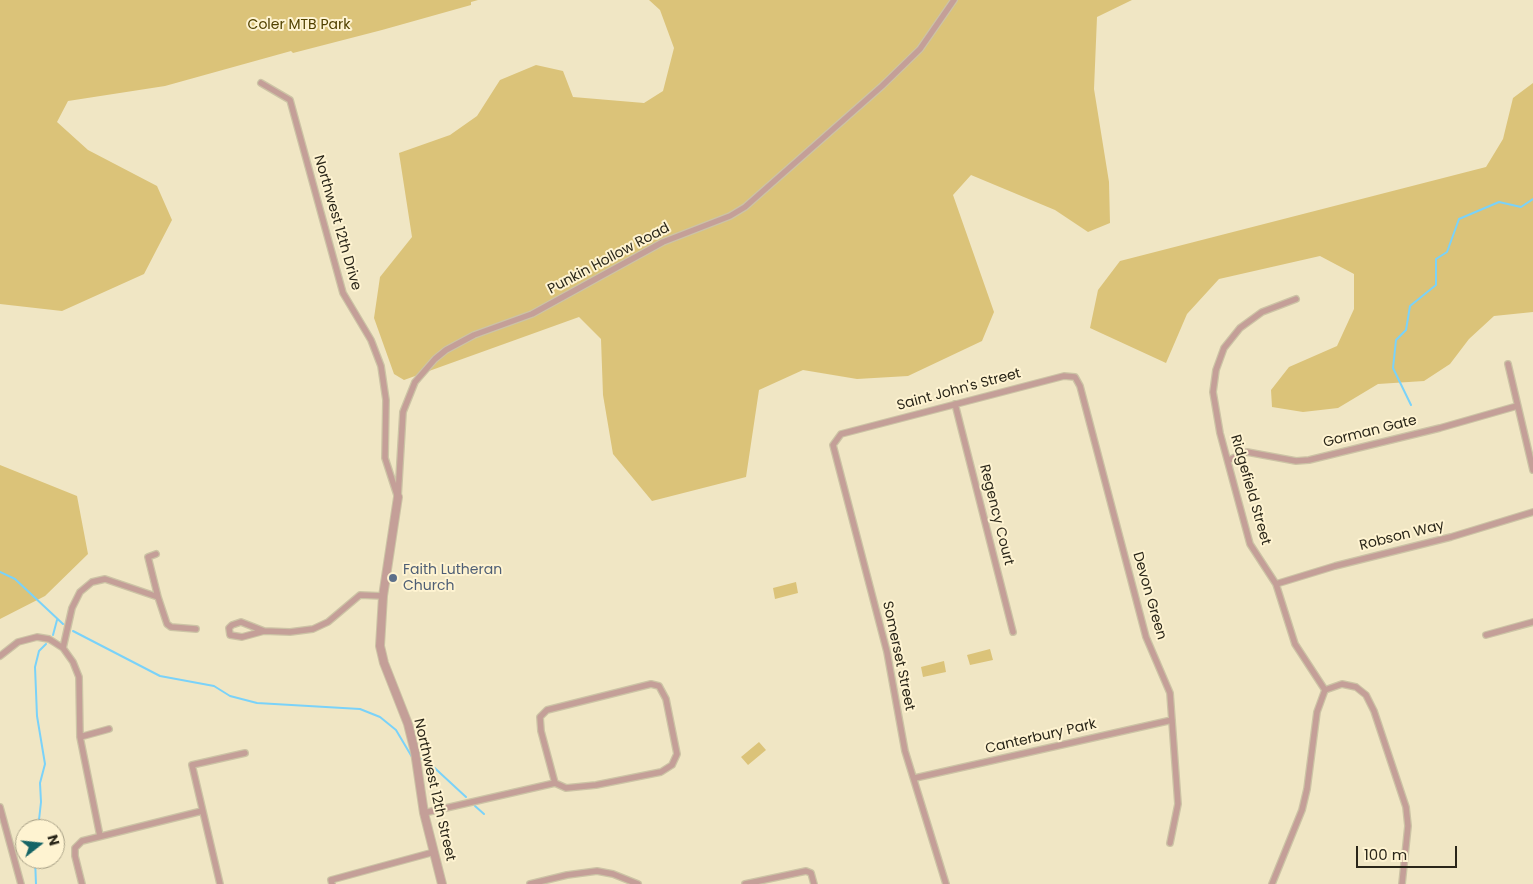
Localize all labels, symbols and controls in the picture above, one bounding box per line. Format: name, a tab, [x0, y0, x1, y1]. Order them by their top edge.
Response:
park label: Coler MTB Park	[248, 17, 350, 33]
street label: Northwest 12th Drive	[310, 153, 364, 293]
street label: Punkin Hollow Road	[545, 220, 673, 298]
street label: Saint John's Street	[895, 365, 1023, 415]
street label: Gorman Gate	[1321, 412, 1419, 452]
street label: Ridgefield Street	[1226, 433, 1274, 547]
street label: Regency Court	[975, 463, 1017, 567]
street label: Robson Way	[1358, 517, 1446, 555]
street label: Devon Green	[1128, 550, 1170, 642]
place label: Faith Lutheran Church	[403, 562, 502, 594]
marker: Faith Lutheran Church	[387, 572, 399, 584]
street label: Somerset Street	[878, 600, 918, 712]
street label: Canterbury Park	[984, 716, 1098, 758]
street label: Northwest 12th Street	[409, 717, 459, 863]
north arrow	[15, 819, 65, 869]
text: N	[42, 832, 65, 848]
scale bar	[1358, 836, 1459, 868]
text: 100 m	[1364, 844, 1407, 865]

